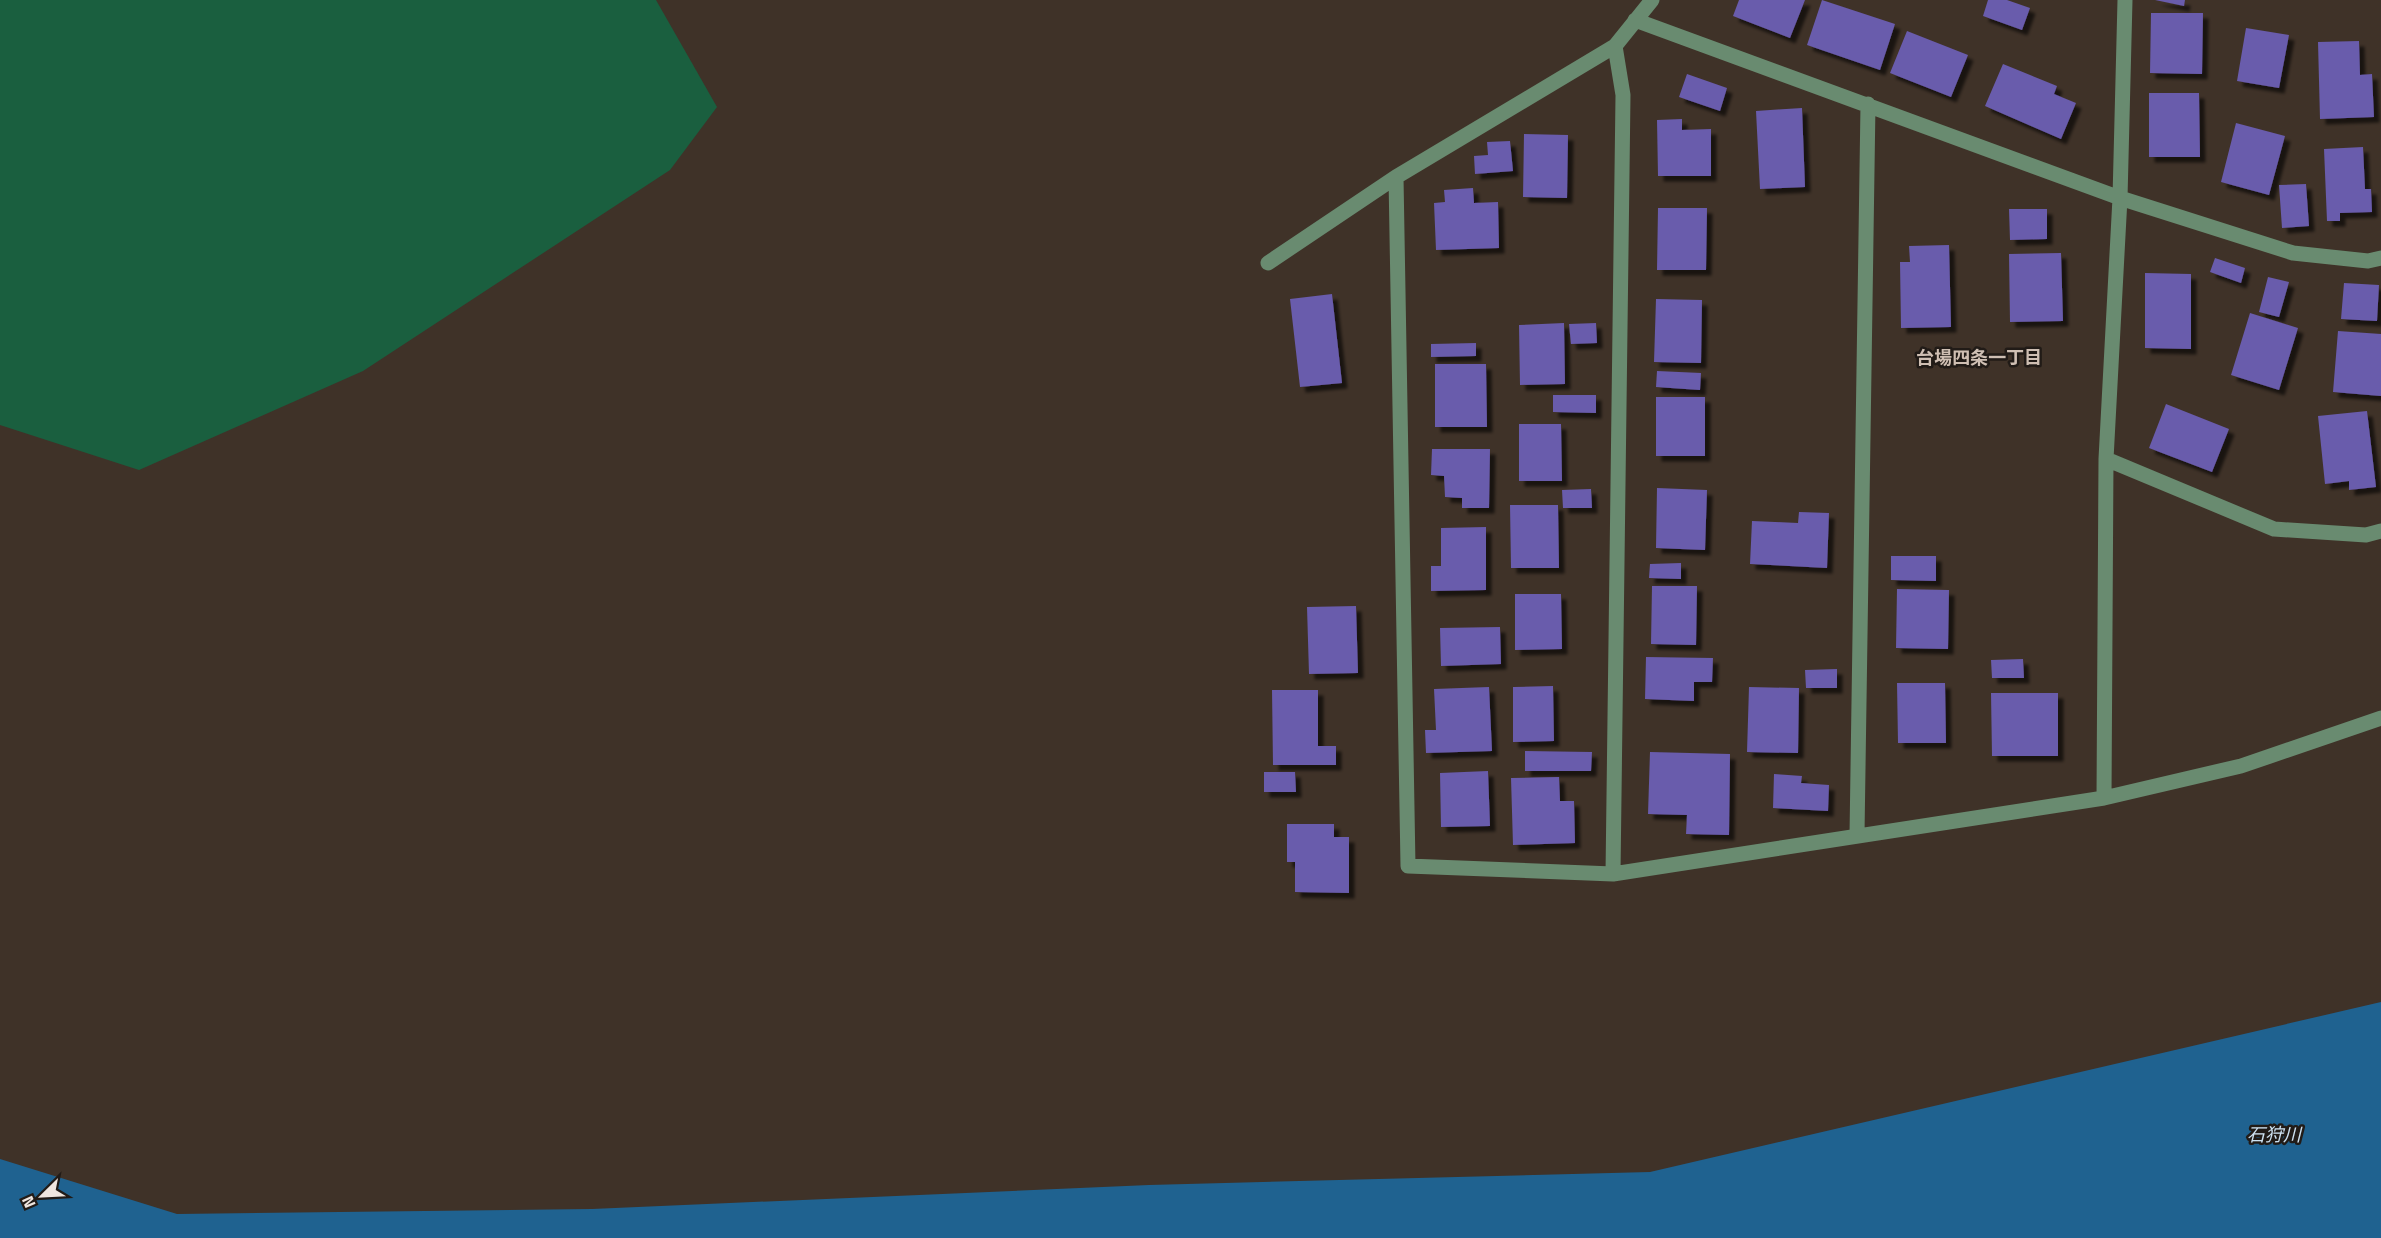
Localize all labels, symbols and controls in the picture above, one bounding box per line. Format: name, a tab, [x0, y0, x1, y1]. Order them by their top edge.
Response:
district label: 台場四条一丁目	[1916, 344, 2042, 371]
water label: 石狩川	[2247, 1121, 2303, 1148]
north arrow	[12, 1166, 72, 1226]
text: N	[15, 1192, 42, 1212]

